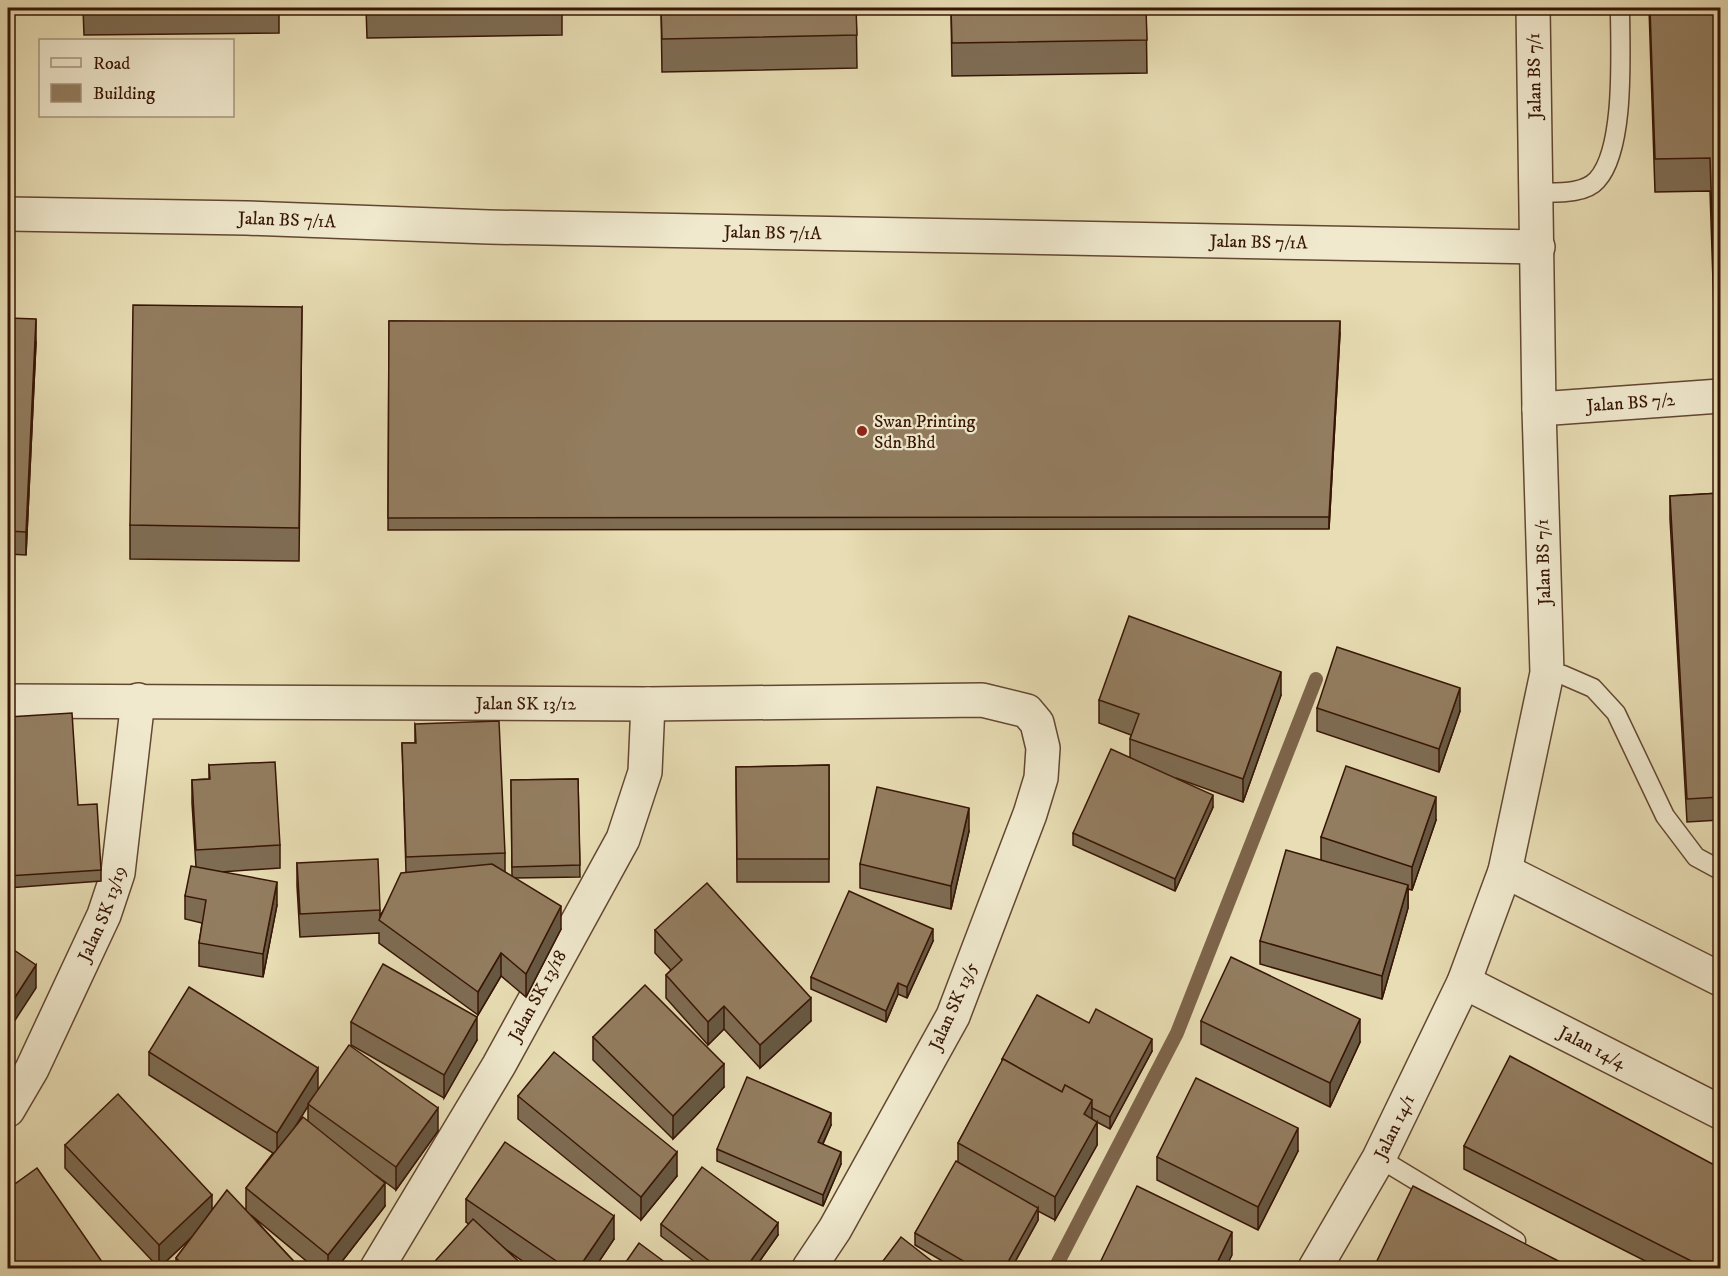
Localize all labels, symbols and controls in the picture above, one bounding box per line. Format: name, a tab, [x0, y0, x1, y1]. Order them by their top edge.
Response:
street label: Jalan BS 7/1	[1523, 33, 1547, 121]
legend	[39, 39, 234, 117]
text: Road	[93, 53, 130, 75]
text: Building	[93, 83, 155, 105]
street label: Jalan BS 7/1A	[236, 208, 337, 233]
street label: Jalan BS 7/1A	[722, 221, 822, 245]
street label: Jalan BS 7/1A	[1208, 231, 1308, 255]
street label: Jalan BS 7/2	[1584, 389, 1676, 418]
place label: Swan Printing Sdn Bhd	[874, 411, 976, 454]
marker: Swan Printing Sdn Bhd	[855, 424, 869, 438]
street label: Jalan BS 7/1	[1531, 518, 1557, 607]
street label: Jalan SK 13/12	[474, 693, 576, 716]
street label: Jalan SK 13/19	[73, 865, 131, 967]
street label: Jalan SK 13/18	[503, 947, 572, 1047]
street label: Jalan SK 13/5	[924, 959, 983, 1056]
street label: Jalan 14/4	[1553, 1021, 1630, 1075]
street label: Jalan 14/1	[1369, 1091, 1420, 1165]

